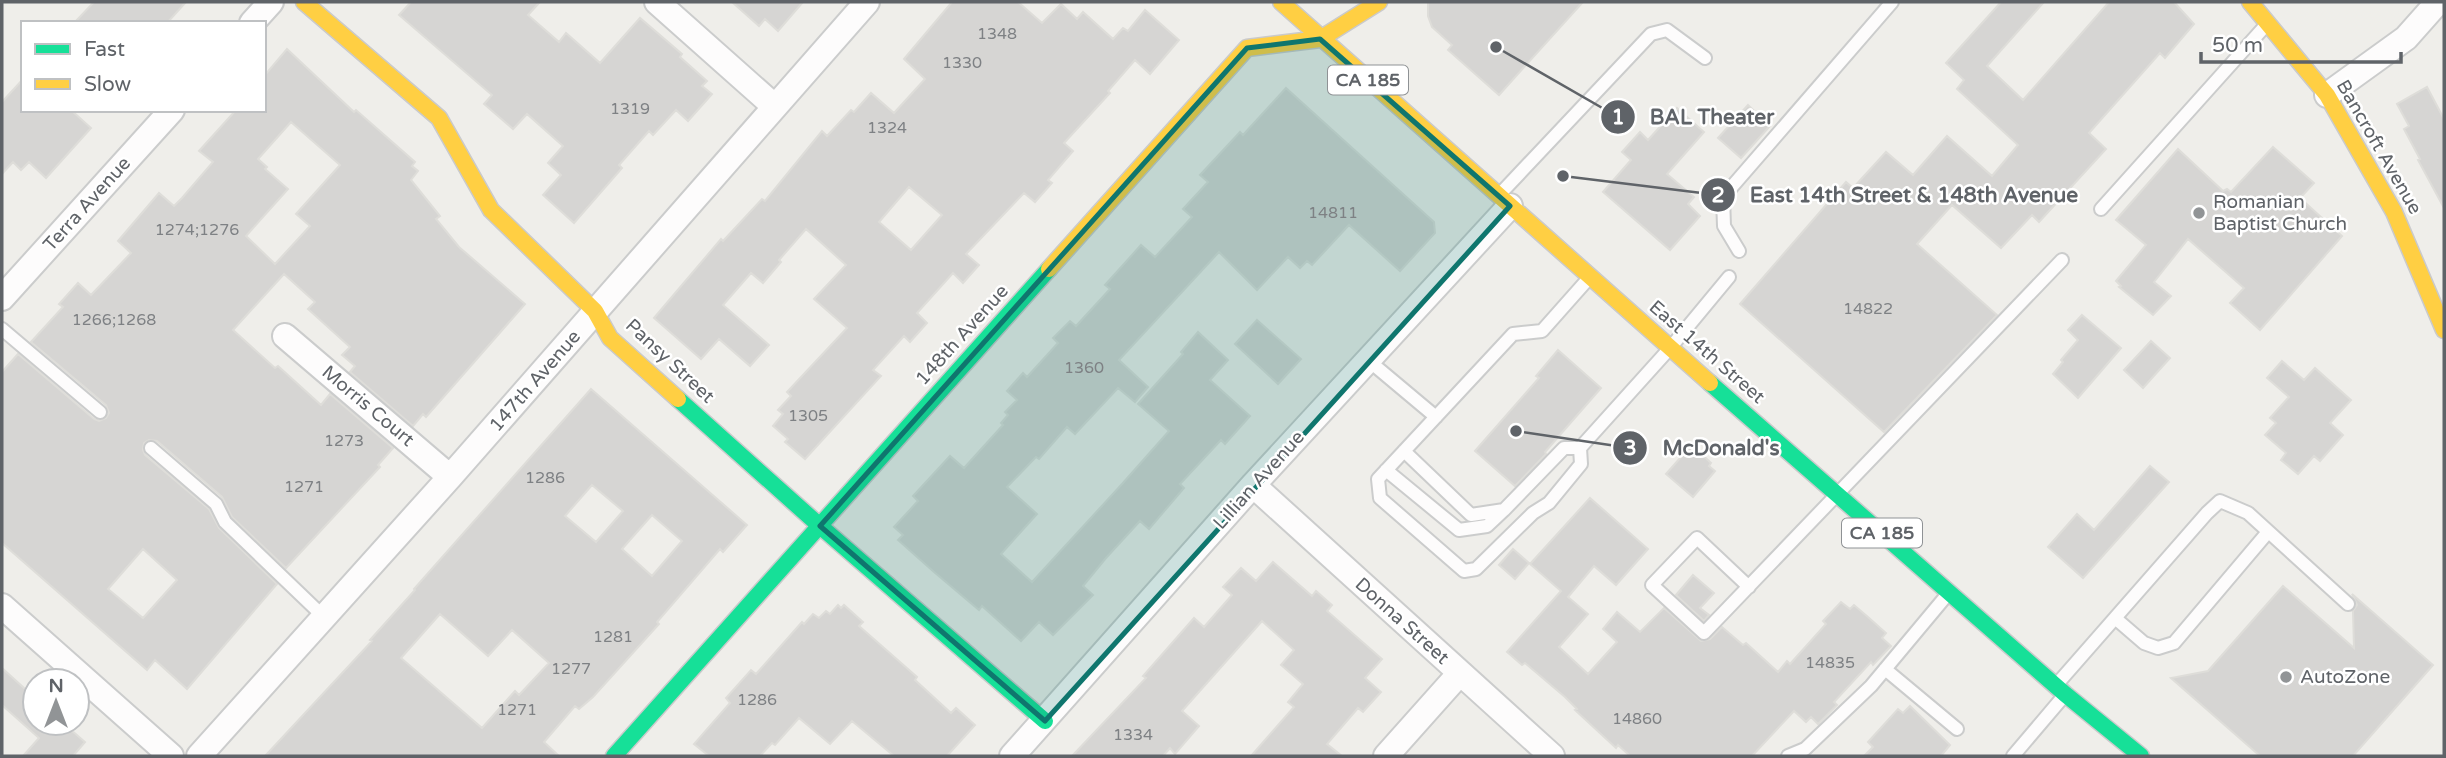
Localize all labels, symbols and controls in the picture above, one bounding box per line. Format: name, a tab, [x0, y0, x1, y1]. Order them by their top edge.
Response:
legend	[21, 21, 266, 112]
scale bar	[2201, 21, 2400, 65]
house number: 1348	[977, 24, 1017, 44]
text: 50 m	[2212, 33, 2263, 58]
text: Fast	[84, 37, 125, 62]
house number: 1330	[942, 53, 982, 73]
road number: CA 185	[1328, 66, 1408, 94]
text: Slow	[84, 72, 132, 97]
street label: Bancroft Avenue	[2332, 76, 2426, 218]
callout: BAL Theater	[1601, 96, 1788, 138]
house number: 1319	[610, 99, 650, 119]
text: 1	[1611, 105, 1625, 130]
text: BAL Theater	[1650, 105, 1775, 130]
house number: 1324	[867, 118, 907, 138]
street label: Terra Avenue	[39, 152, 135, 256]
callout: East 14th Street & 148th Avenue	[1700, 174, 2092, 216]
text: 2	[1711, 183, 1725, 208]
text: East 14th Street & 148th Avenue	[1750, 183, 2078, 208]
place label: Romanian Baptist Church	[2213, 191, 2347, 235]
house number: 14811	[1308, 203, 1358, 223]
marker: Romanian Baptist Church	[2191, 205, 2207, 221]
house number: 1274;1276	[155, 220, 239, 240]
street label: 148th Avenue	[911, 280, 1013, 390]
street label: East 14th Street	[1645, 296, 1769, 408]
house number: 14822	[1843, 299, 1893, 319]
house number: 1266;1268	[72, 310, 156, 330]
street label: Pansy Street	[621, 314, 719, 408]
street label: 147th Avenue	[485, 326, 585, 436]
house number: 1360	[1064, 358, 1104, 378]
street label: Morris Court	[317, 361, 419, 451]
house number: 1305	[788, 406, 828, 426]
street label: Lillian Avenue	[1209, 426, 1309, 534]
callout: McDonald's	[1613, 427, 1793, 469]
house number: 1273	[324, 431, 364, 451]
text: 3	[1623, 436, 1637, 461]
text: McDonald's	[1662, 436, 1780, 461]
house number: 1286	[525, 468, 565, 488]
house number: 1271	[284, 477, 324, 497]
road number: CA 185	[1842, 518, 1922, 548]
street label: Donna Street	[1351, 573, 1453, 669]
house number: 1281	[593, 627, 633, 647]
house number: 14835	[1805, 653, 1855, 673]
house number: 1277	[551, 659, 591, 679]
place label: AutoZone	[2300, 666, 2390, 688]
north arrow	[21, 667, 91, 737]
marker: AutoZone	[2278, 669, 2294, 685]
text: N	[48, 675, 64, 697]
house number: 1286	[737, 690, 777, 710]
house number: 1271	[497, 700, 537, 720]
house number: 14860	[1612, 709, 1662, 729]
house number: 1334	[1113, 725, 1153, 745]

